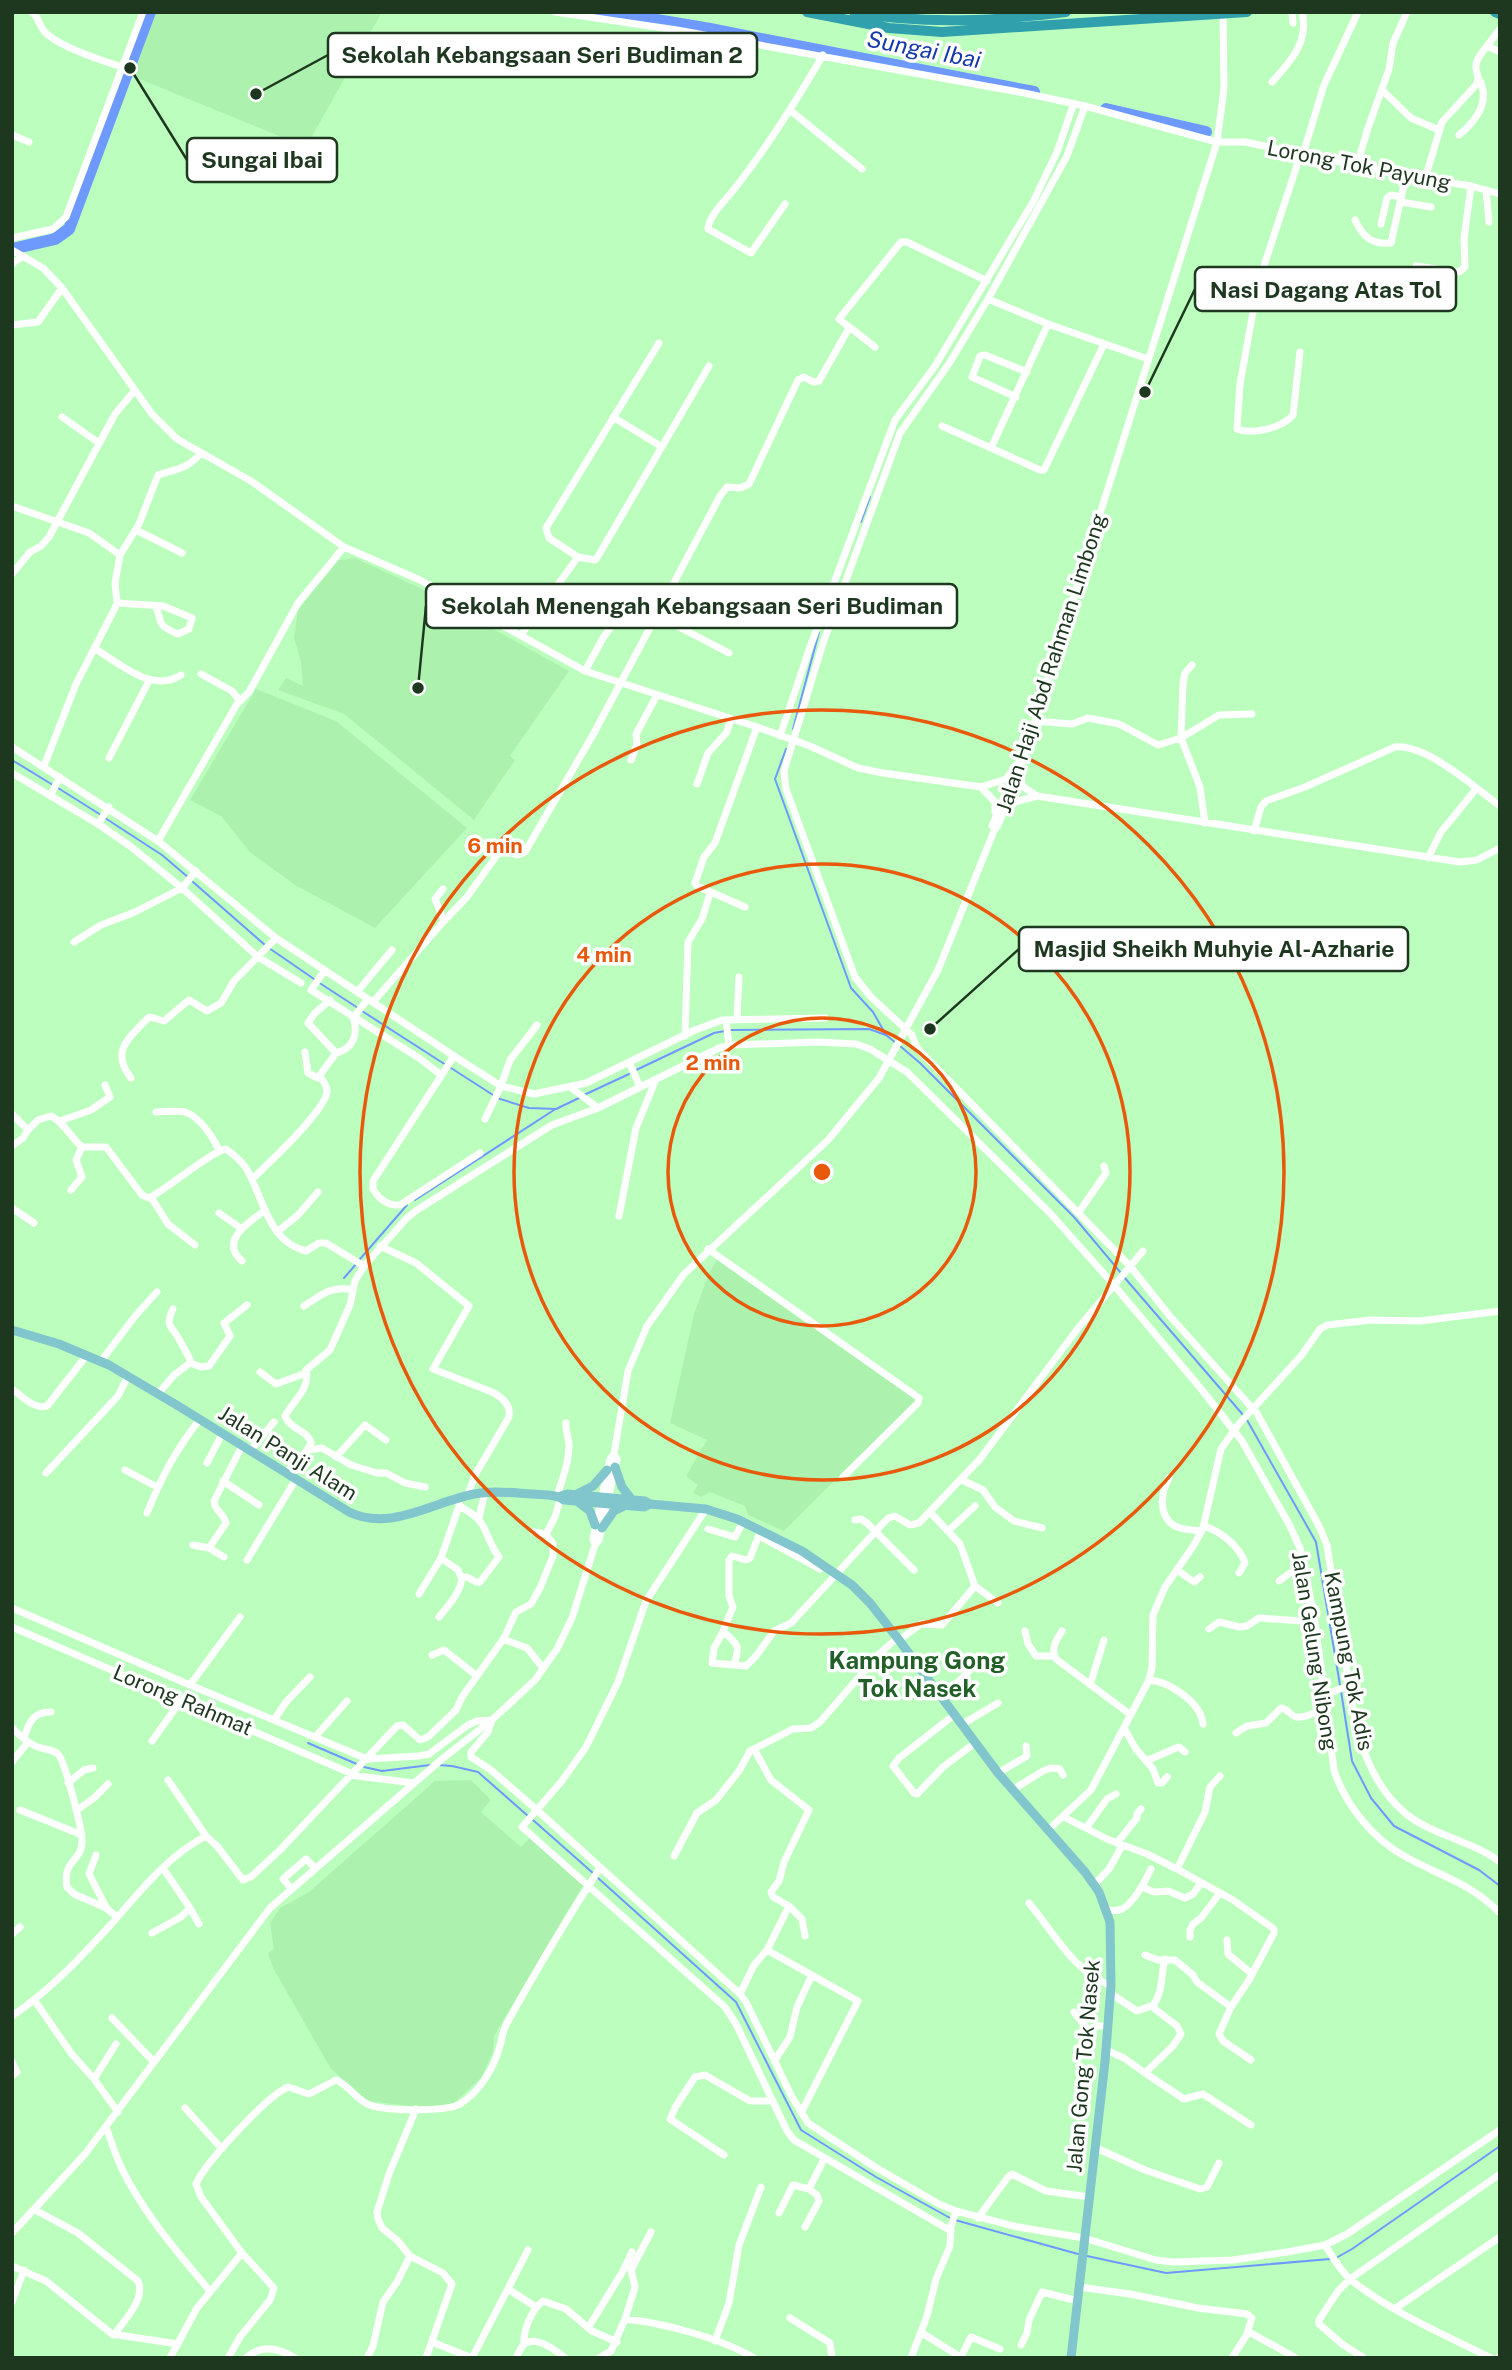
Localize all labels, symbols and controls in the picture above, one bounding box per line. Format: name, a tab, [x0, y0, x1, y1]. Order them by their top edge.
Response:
water label: Sungai Ibai	[865, 25, 984, 73]
callout: Sekolah Kebangsaan Seri Budiman 2	[328, 33, 757, 77]
text: Sekolah Kebangsaan Seri Budiman 2	[341, 41, 743, 68]
street label: Lorong Tok Payung	[1265, 135, 1453, 195]
callout: Sungai Ibai	[187, 138, 337, 182]
text: Sungai Ibai	[201, 146, 323, 173]
callout: Nasi Dagang Atas Tol	[1195, 267, 1456, 311]
text: Nasi Dagang Atas Tol	[1210, 276, 1442, 303]
street label: Jalan Haji Abd Rahman Limbong	[991, 510, 1111, 816]
callout: Sekolah Menengah Kebangsaan Seri Budiman	[426, 584, 957, 628]
text: Sekolah Menengah Kebangsaan Seri Budiman	[441, 592, 943, 619]
text: 6 min	[467, 833, 523, 858]
callout: Masjid Sheikh Muhyie Al-Azharie	[1019, 927, 1408, 971]
text: Masjid Sheikh Muhyie Al-Azharie	[1034, 935, 1394, 962]
text: 4 min	[576, 942, 632, 967]
text: 2 min	[685, 1050, 741, 1075]
centre of rings	[810, 1160, 834, 1184]
street label: Jalan Panji Alam	[214, 1400, 362, 1506]
street label: Jalan Gelung Nibong	[1287, 1550, 1343, 1752]
street label: Kampung Tok Adis	[1319, 1569, 1379, 1753]
district label: Kampung Gong Tok Nasek	[829, 1646, 1005, 1702]
street label: Lorong Rahmat	[110, 1659, 256, 1741]
street label: Jalan Gong Tok Nasek	[1061, 1958, 1105, 2174]

